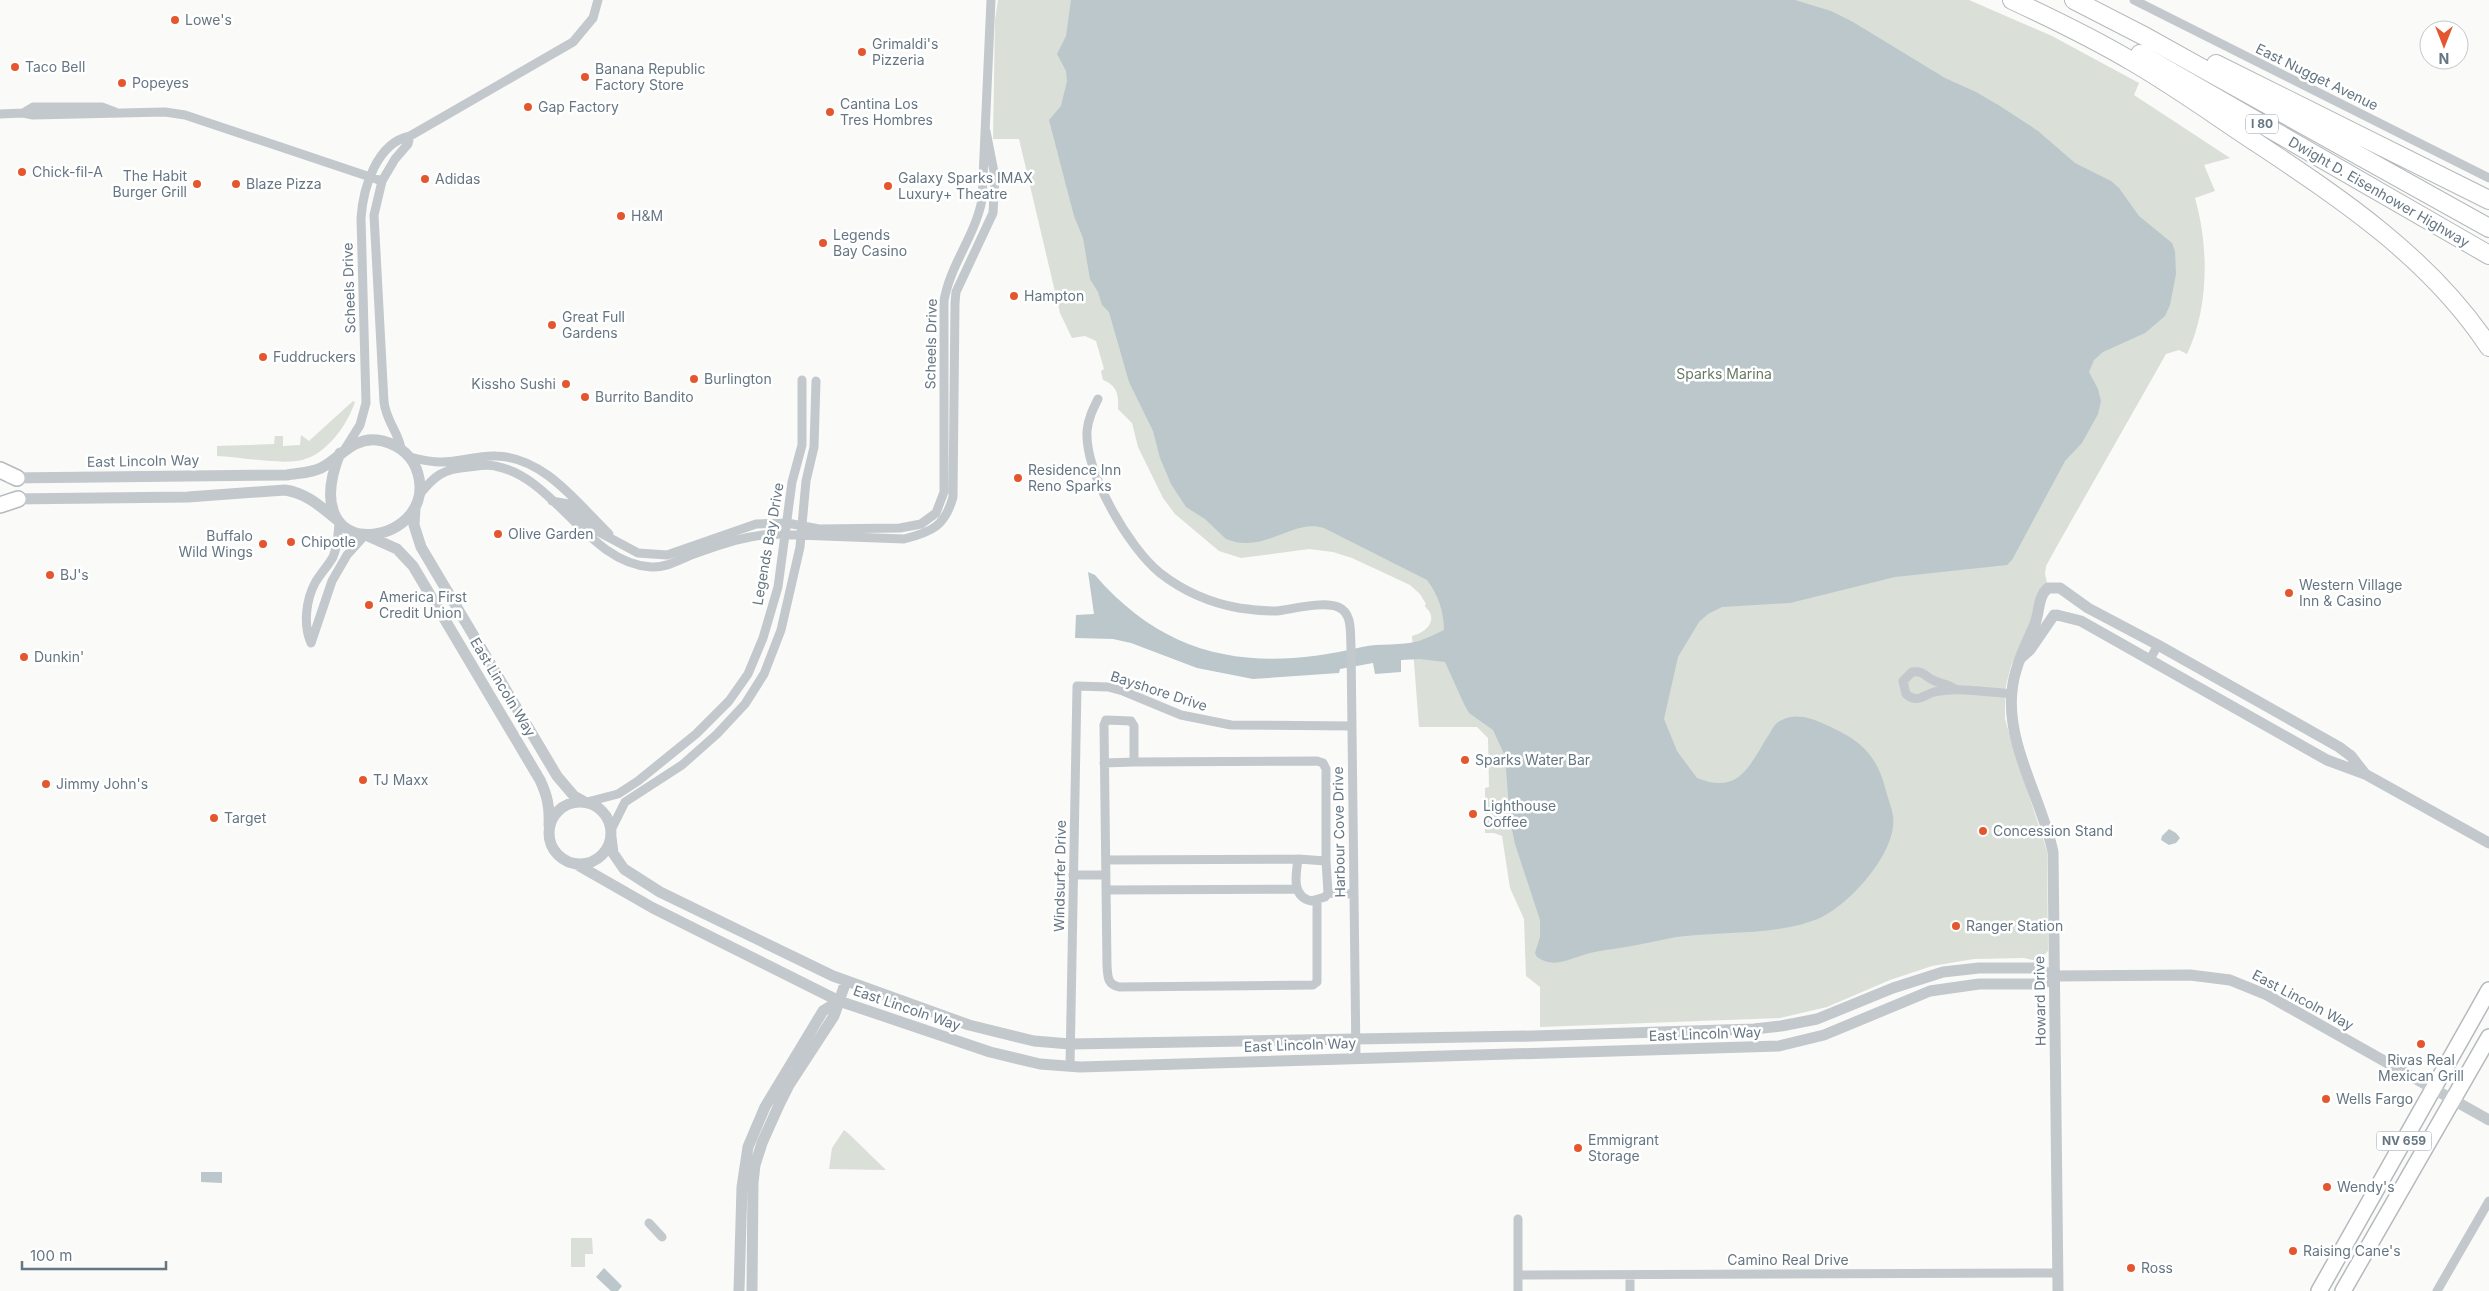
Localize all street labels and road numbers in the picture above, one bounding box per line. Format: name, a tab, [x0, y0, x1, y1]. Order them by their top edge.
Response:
street label: East Nugget Avenue	[2253, 40, 2381, 114]
road number: I 80	[2246, 115, 2278, 134]
street label: Dwight D. Eisenhower Highway	[2286, 133, 2473, 251]
street label: Scheels Drive	[338, 242, 359, 334]
street label: Scheels Drive	[921, 298, 940, 390]
street label: East Lincoln Way	[87, 451, 199, 470]
street label: Legends Bay Drive	[748, 481, 787, 607]
street label: East Lincoln Way	[467, 634, 540, 739]
street label: Bayshore Drive	[1109, 667, 1210, 714]
street label: Harbour Cove Drive	[1329, 766, 1348, 898]
street label: Windsurfer Drive	[1050, 820, 1069, 932]
street label: Howard Drive	[2030, 956, 2049, 1046]
street label: East Lincoln Way	[2250, 966, 2357, 1033]
street label: East Lincoln Way	[851, 981, 963, 1034]
street label: East Lincoln Way	[1649, 1023, 1762, 1044]
street label: East Lincoln Way	[1244, 1034, 1357, 1055]
road number: NV 659	[2376, 1132, 2432, 1150]
street label: Camino Real Drive	[1727, 1251, 1849, 1268]

